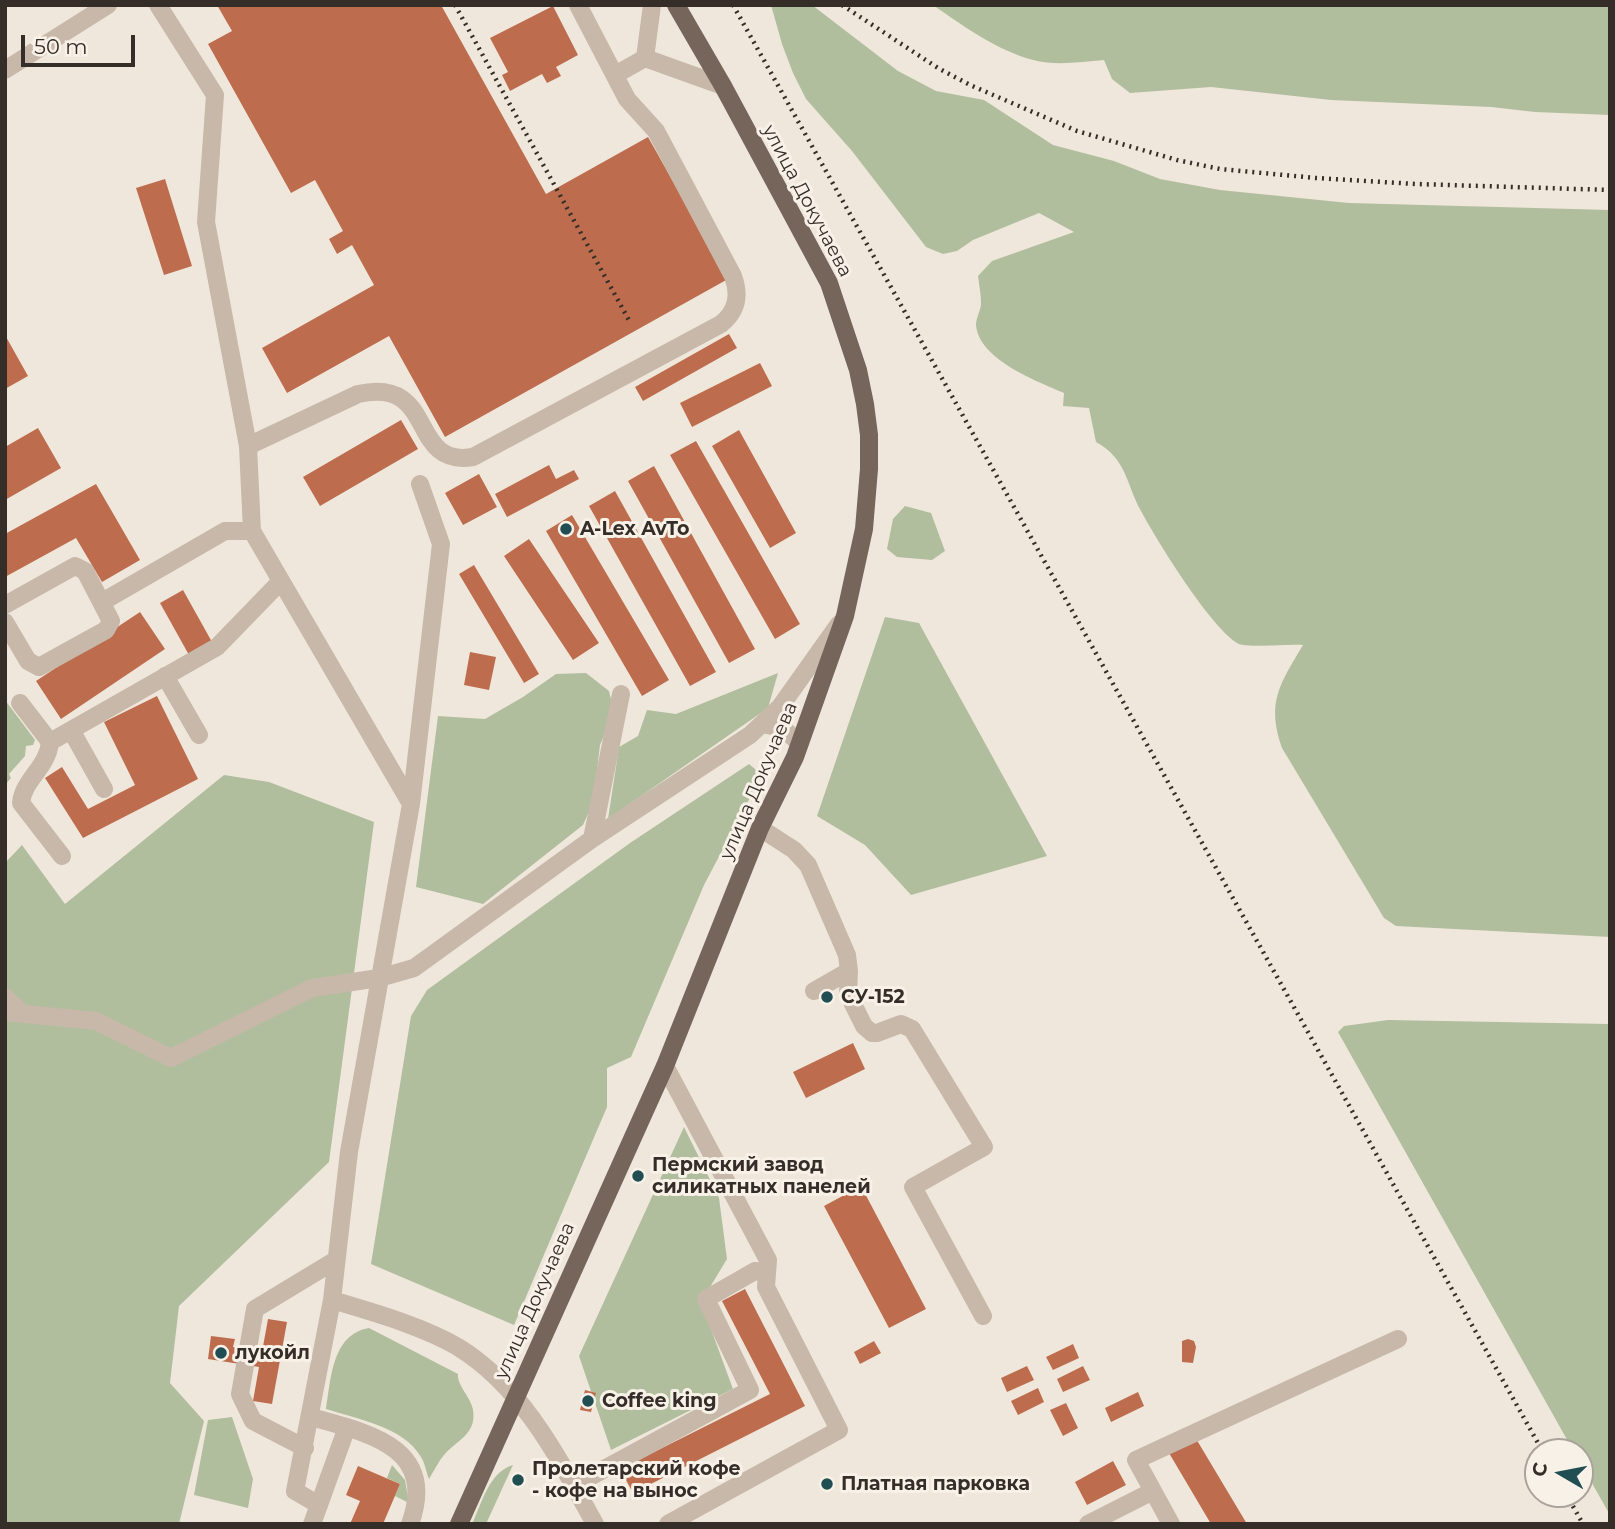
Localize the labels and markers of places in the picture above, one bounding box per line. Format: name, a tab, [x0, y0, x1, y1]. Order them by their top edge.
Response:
place label: A-Lex AvTo	[580, 518, 689, 540]
marker: A-Lex AvTo	[558, 521, 574, 537]
place label: СУ-152	[841, 986, 905, 1008]
marker: СУ-152	[819, 989, 835, 1005]
place label: Пермский завод силикатных панелей	[652, 1154, 871, 1198]
marker: Пермский завод силикатных панелей	[630, 1168, 646, 1184]
place label: лукойл	[235, 1342, 310, 1364]
marker: лукойл	[213, 1345, 229, 1361]
place label: Coffee king	[602, 1390, 717, 1412]
marker: Coffee king	[580, 1393, 596, 1409]
place label: Пролетарский кофе - кофе на вынос	[532, 1458, 741, 1502]
marker: Пролетарский кофе - кофе на вынос	[510, 1472, 526, 1488]
place label: Платная парковка	[841, 1473, 1030, 1495]
marker: Платная парковка	[819, 1476, 835, 1492]

